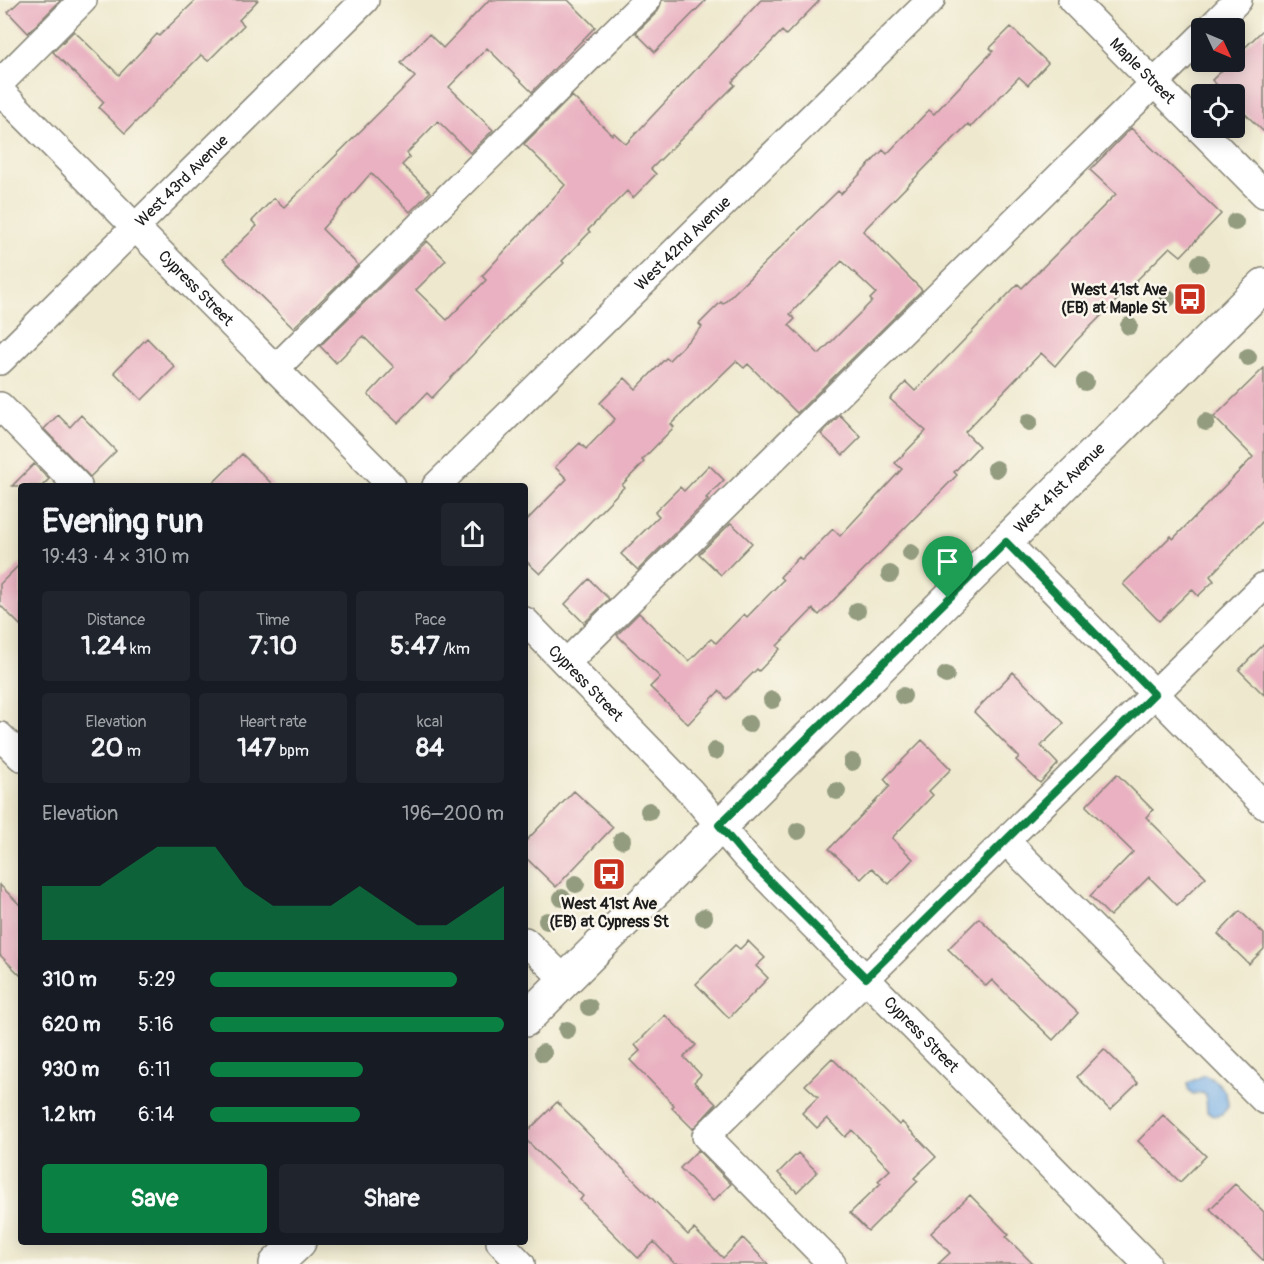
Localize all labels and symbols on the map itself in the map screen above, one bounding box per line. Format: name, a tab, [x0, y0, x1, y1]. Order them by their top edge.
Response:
north arrow	[1191, 18, 1245, 72]
street label: Maple Street	[1105, 34, 1180, 109]
street label: West 43rd Avenue	[131, 131, 233, 231]
street label: West 42nd Avenue	[631, 192, 735, 295]
street label: Cypress Street	[154, 246, 238, 331]
place label: West 41st Ave (EB) at Maple St	[1061, 280, 1168, 318]
bus stop icon: West 41st Ave (EB) at Maple St	[1172, 281, 1208, 317]
street label: West 41st Avenue	[1010, 439, 1109, 538]
pin	[922, 536, 973, 598]
street label: Cypress Street	[544, 641, 628, 726]
bus stop icon: West 41st Ave (EB) at Cypress St	[591, 856, 627, 892]
place label: West 41st Ave (EB) at Cypress St	[549, 894, 669, 932]
street label: Cypress Street	[879, 993, 963, 1077]

